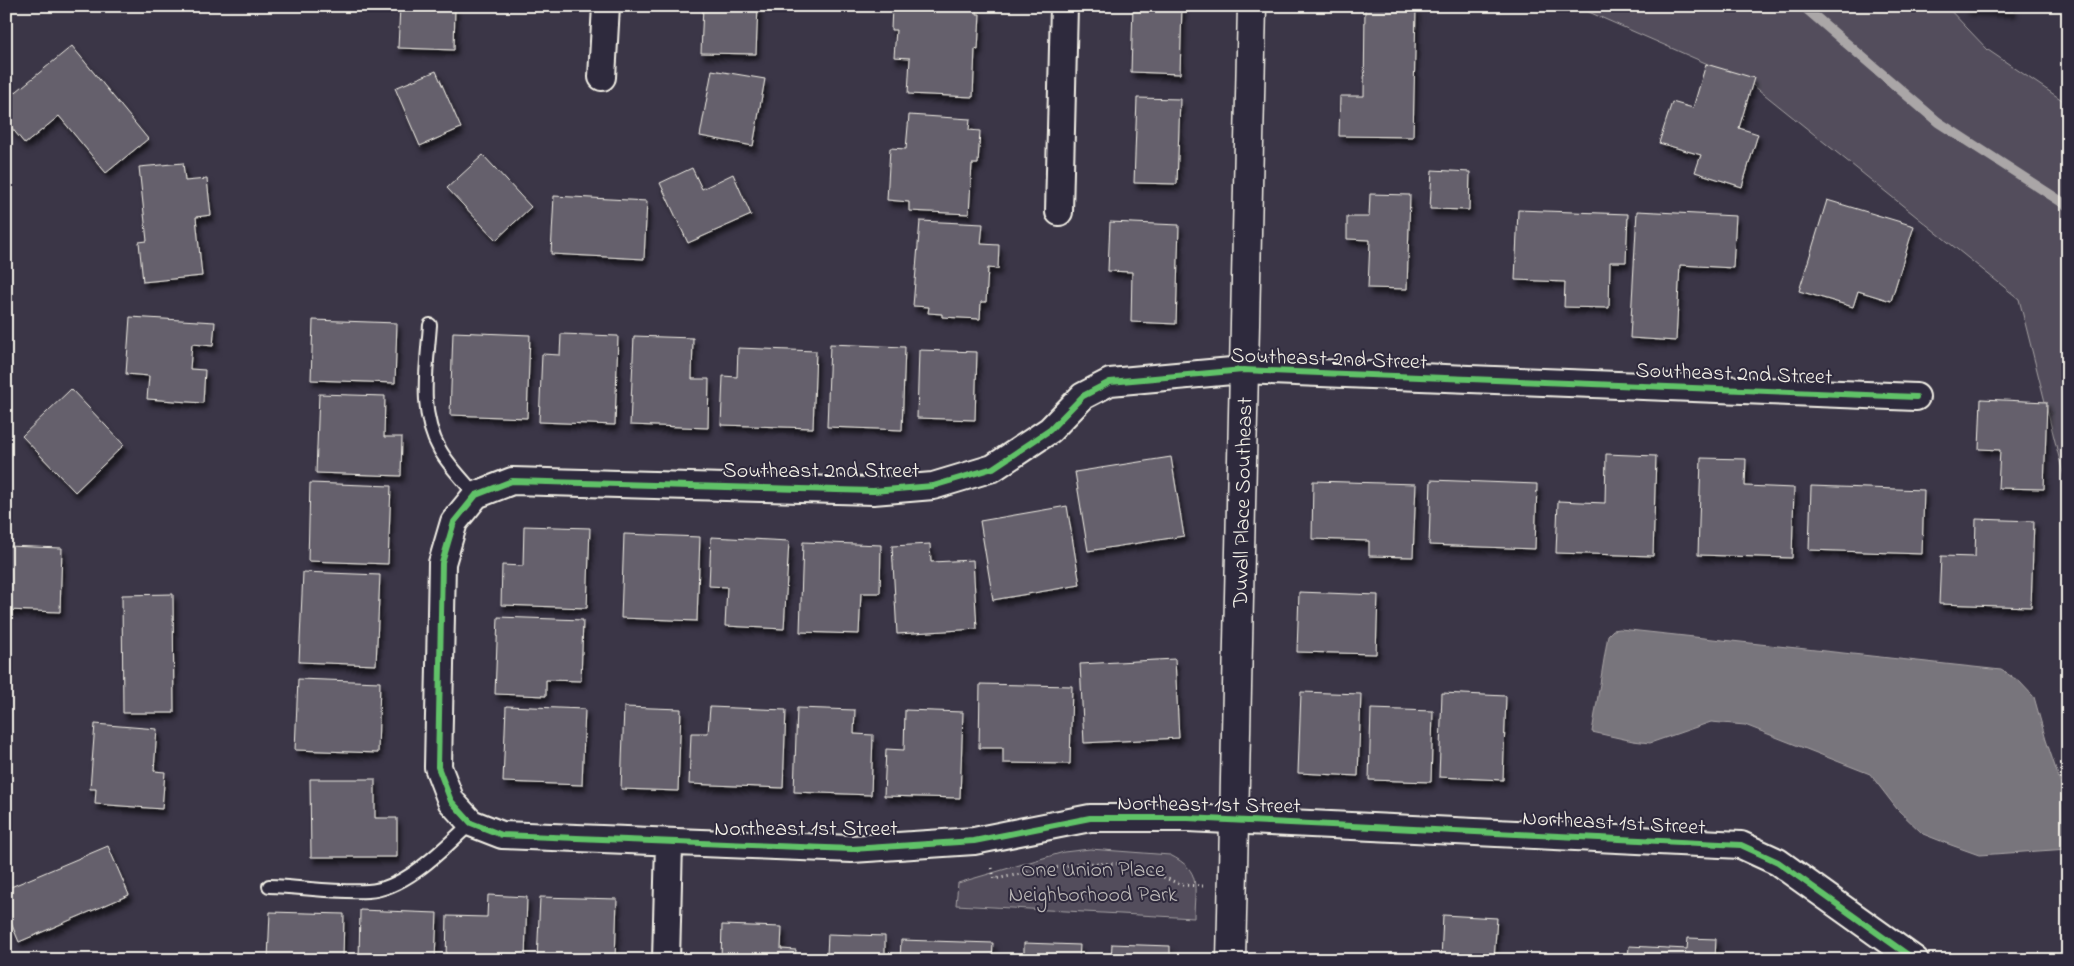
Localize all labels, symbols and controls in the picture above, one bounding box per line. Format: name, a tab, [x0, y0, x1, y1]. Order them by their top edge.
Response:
street label: Southeast 2nd Street	[1230, 341, 1428, 379]
street label: Southeast 2nd Street	[1635, 356, 1833, 394]
street label: Duvall Place Southeast	[1226, 396, 1262, 609]
street label: Southeast 2nd Street	[723, 456, 920, 488]
street label: Northeast 1st Street	[1117, 788, 1301, 824]
street label: Northeast 1st Street	[1521, 803, 1707, 845]
street label: Northeast 1st Street	[714, 814, 898, 846]
park label: One Union Place Neighborhood Park	[1009, 855, 1178, 913]

